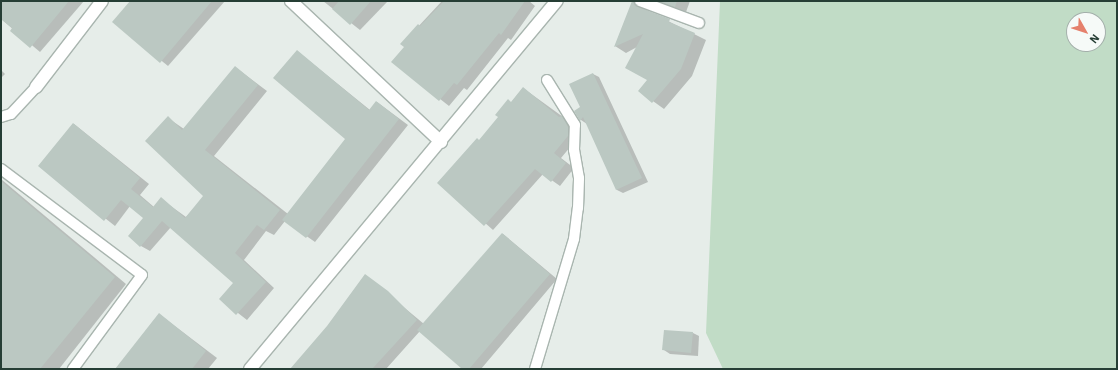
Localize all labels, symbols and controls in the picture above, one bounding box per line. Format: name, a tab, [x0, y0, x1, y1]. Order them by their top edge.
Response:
north arrow	[1066, 12, 1106, 52]
text: N	[1087, 31, 1102, 46]

